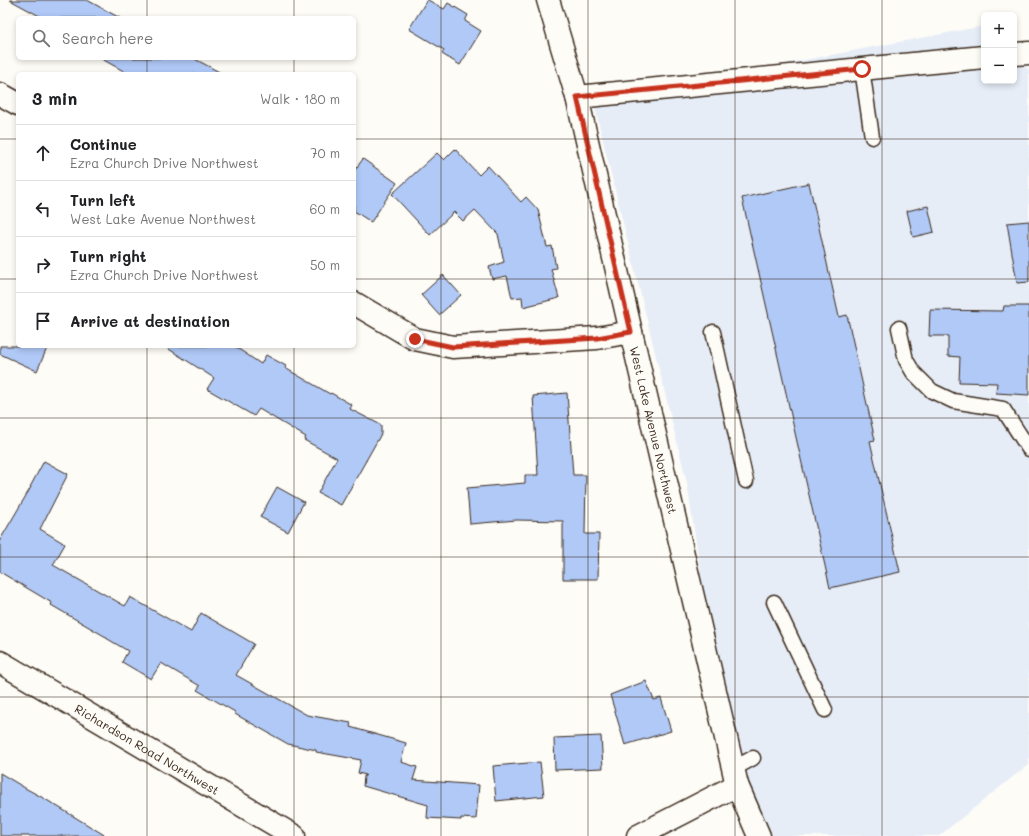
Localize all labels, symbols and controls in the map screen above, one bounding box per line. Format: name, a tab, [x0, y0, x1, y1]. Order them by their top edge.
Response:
map controls	[981, 12, 1017, 84]
button: +	[981, 12, 1017, 48]
search box	[16, 16, 356, 60]
icon: search	[30, 27, 52, 49]
text: Search here	[62, 28, 153, 48]
button: −	[981, 48, 1017, 84]
route start	[853, 60, 871, 78]
text: 3 min	[32, 87, 77, 109]
text: Walk · 180 m	[260, 90, 340, 107]
text: Continue	[70, 134, 137, 154]
icon: ahead	[32, 142, 54, 164]
text: 70 m	[310, 144, 340, 161]
text: Ezra Church Drive Northwest	[70, 154, 258, 171]
text: Turn left	[70, 190, 135, 210]
icon: left	[32, 198, 54, 220]
text: 60 m	[310, 200, 340, 217]
text: West Lake Avenue Northwest	[70, 210, 256, 227]
text: Turn right	[70, 246, 147, 266]
icon: right	[32, 254, 54, 276]
text: 50 m	[310, 256, 340, 273]
text: Ezra Church Drive Northwest	[70, 266, 258, 283]
icon: arrive	[32, 310, 54, 332]
text: Arrive at destination	[70, 311, 230, 331]
route end	[406, 330, 424, 348]
street label: West Lake Avenue Northwest	[627, 345, 681, 515]
street label: Richardson Road Northwest	[72, 700, 222, 798]

